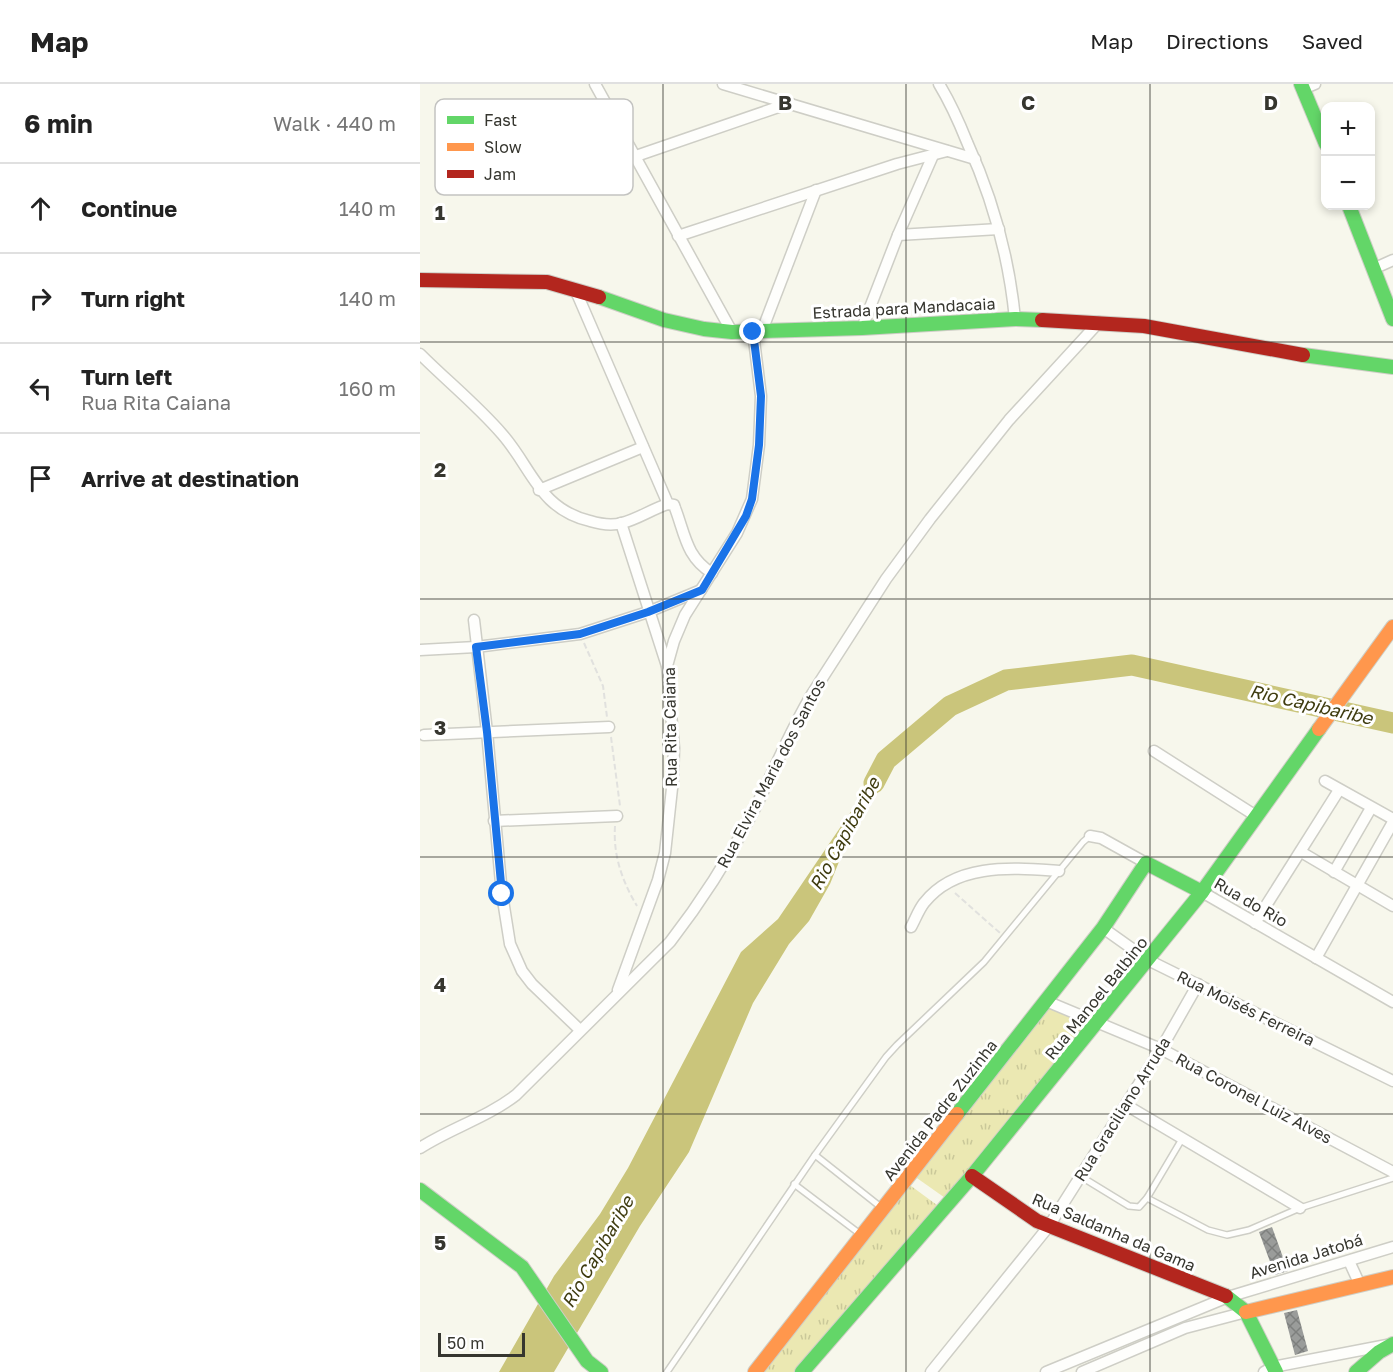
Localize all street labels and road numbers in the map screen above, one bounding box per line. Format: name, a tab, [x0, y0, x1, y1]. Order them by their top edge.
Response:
street label: Estrada para Mandacaia	[812, 293, 996, 323]
street label: Rua Rita Caiana	[659, 667, 681, 787]
street label: Rua Elvira Maria dos Santos	[712, 675, 830, 871]
street label: Rua do Rio	[1211, 873, 1291, 931]
street label: Rua Manoel Balbino	[1040, 932, 1152, 1064]
street label: Rua Moisés Ferreira	[1174, 966, 1318, 1050]
street label: Rua Graciliano Arruda	[1069, 1033, 1175, 1185]
street label: Avenida Padre Zuzinha	[879, 1036, 1001, 1184]
street label: Rua Coronel Luiz Alves	[1172, 1048, 1336, 1148]
street label: Rua Saldanha da Gama	[1029, 1189, 1199, 1275]
street label: Avenida Jatobá	[1247, 1229, 1365, 1283]

